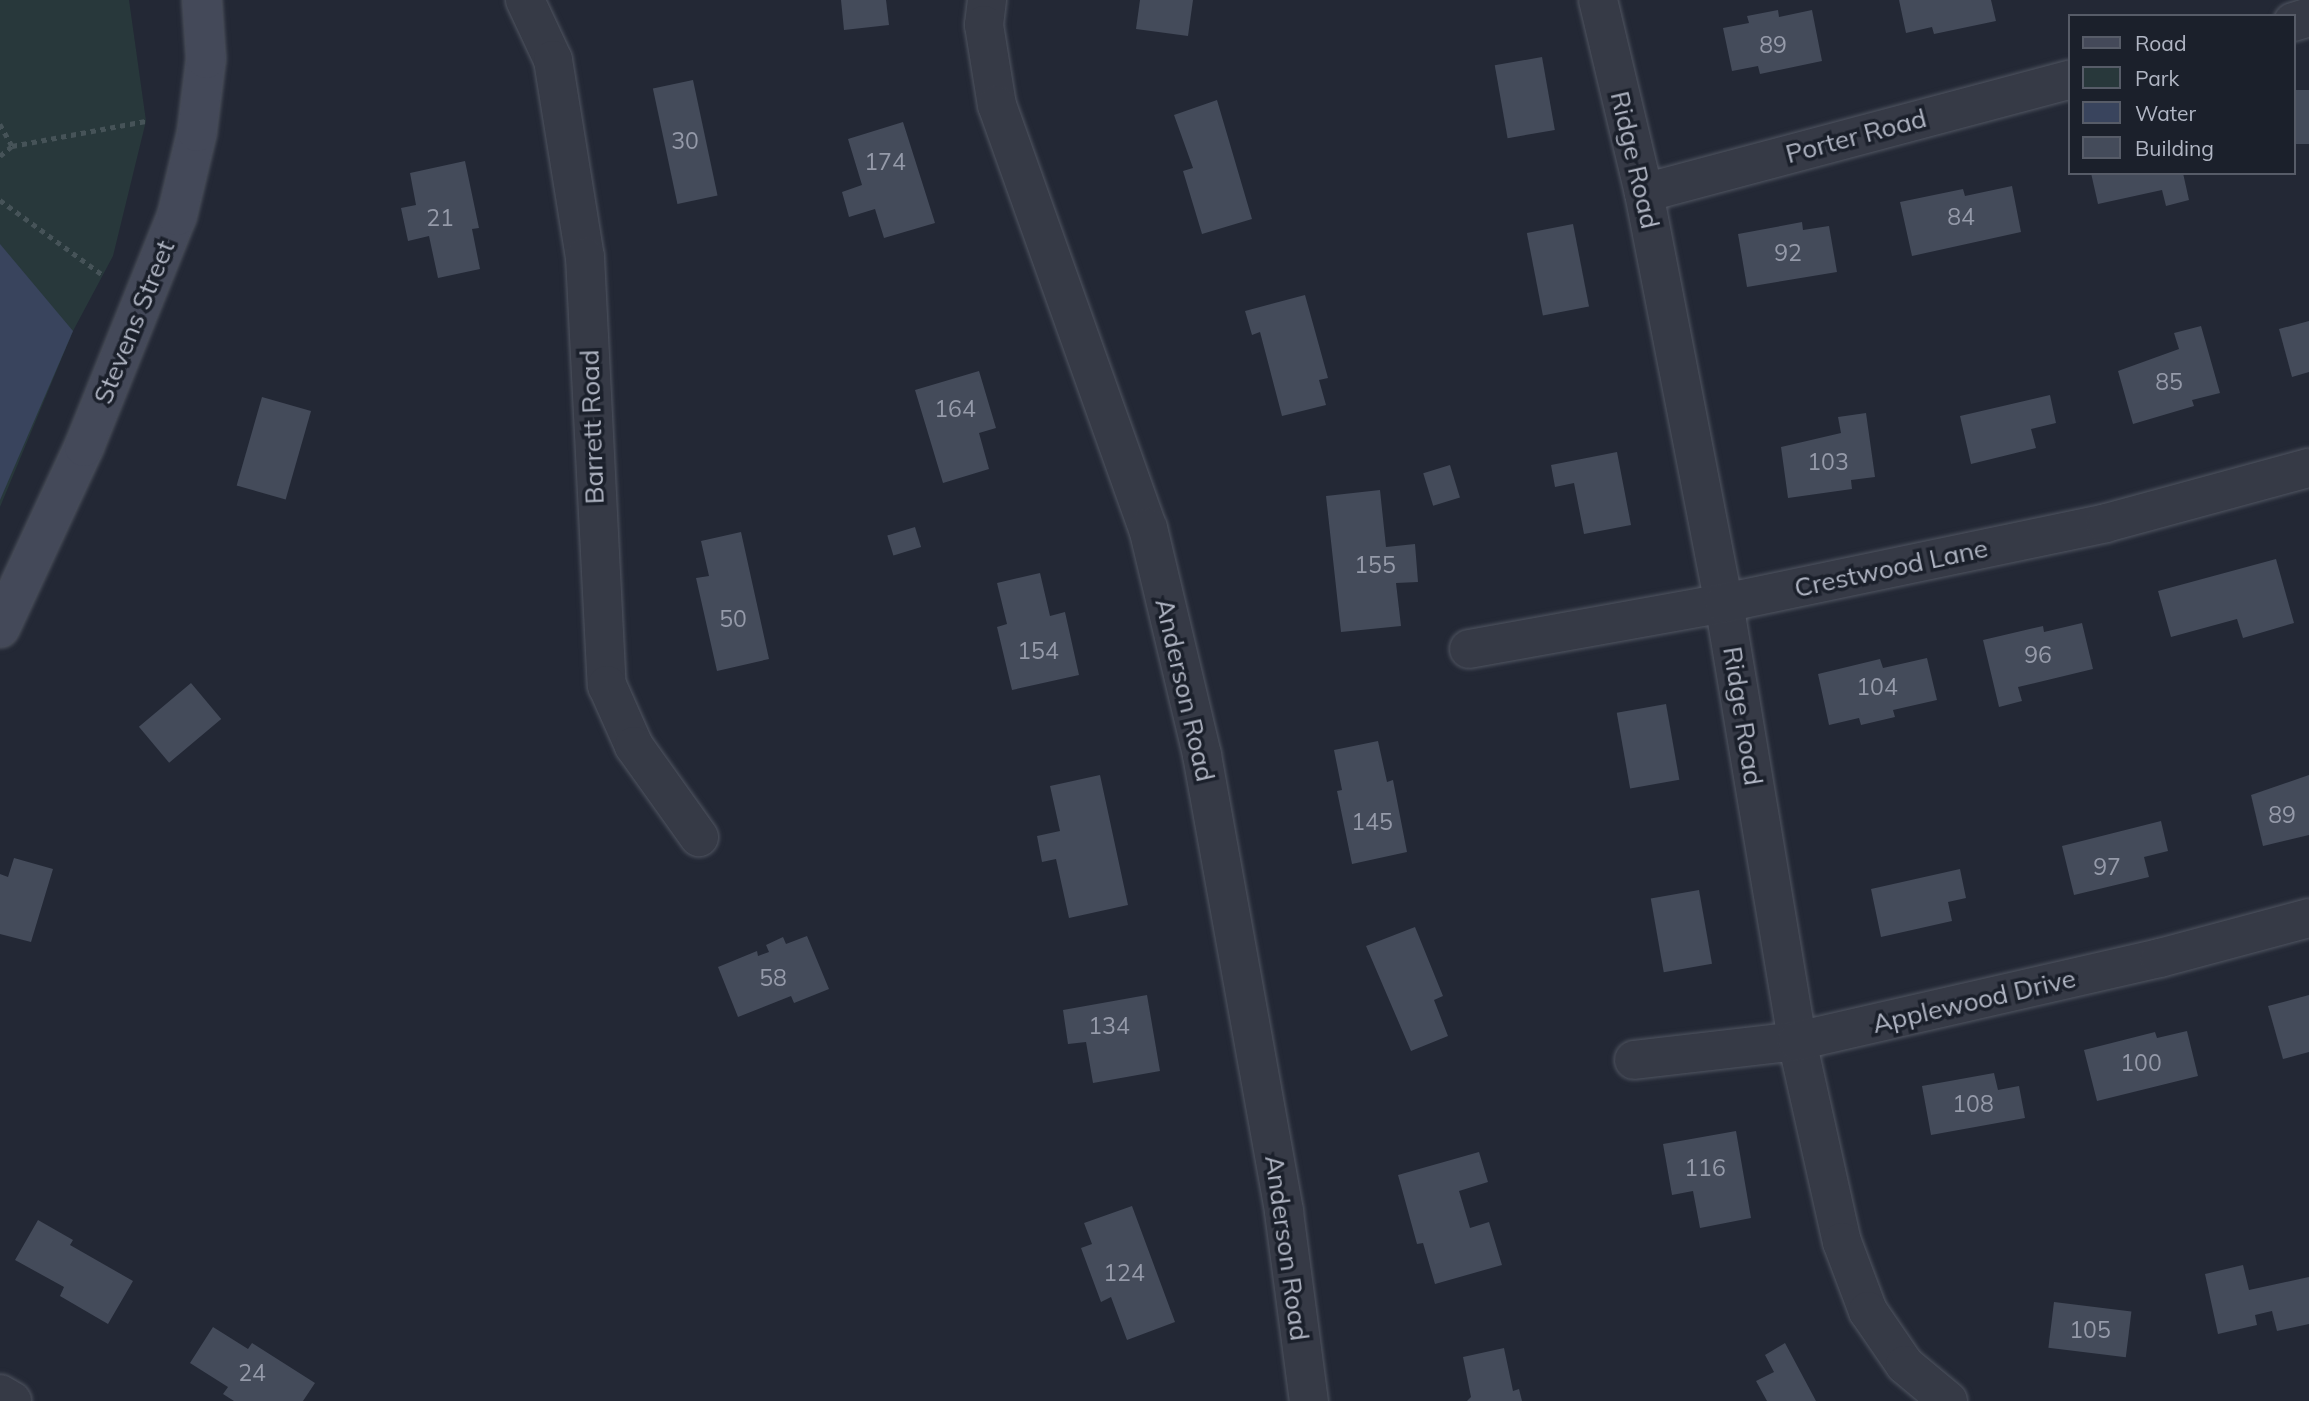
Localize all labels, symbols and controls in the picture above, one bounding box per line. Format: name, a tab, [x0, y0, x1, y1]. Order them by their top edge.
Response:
legend	[2068, 14, 2295, 175]
text: Road	[2135, 30, 2186, 56]
house number: 89	[1759, 31, 1787, 59]
text: Park	[2135, 65, 2179, 91]
street label: Ridge Road	[1604, 88, 1666, 232]
text: Water	[2135, 100, 2196, 126]
street label: Porter Road	[1782, 102, 1930, 170]
house number: 30	[671, 127, 699, 155]
text: Building	[2135, 135, 2214, 161]
house number: 174	[864, 148, 906, 176]
house number: 84	[1947, 203, 1975, 231]
house number: 21	[426, 204, 454, 232]
street label: Stevens Street	[87, 236, 181, 408]
house number: 92	[1774, 239, 1802, 267]
street label: Barrett Road	[574, 349, 610, 505]
house number: 85	[2155, 368, 2183, 396]
house number: 164	[934, 395, 976, 423]
house number: 103	[1807, 448, 1849, 476]
street label: Crestwood Lane	[1791, 532, 1991, 604]
house number: 155	[1354, 551, 1396, 579]
street label: Anderson Road	[1149, 595, 1221, 785]
house number: 50	[719, 605, 747, 633]
house number: 154	[1017, 637, 1059, 665]
house number: 96	[2024, 641, 2052, 669]
street label: Ridge Road	[1717, 644, 1769, 788]
house number: 104	[1856, 673, 1898, 701]
house number: 89	[2268, 801, 2296, 829]
house number: 145	[1351, 808, 1393, 836]
house number: 97	[2093, 853, 2121, 881]
street label: Applewood Drive	[1869, 962, 2079, 1040]
house number: 58	[759, 964, 787, 992]
house number: 134	[1088, 1012, 1130, 1040]
house number: 100	[2120, 1049, 2162, 1077]
house number: 108	[1952, 1090, 1994, 1118]
street label: Anderson Road	[1259, 1153, 1315, 1343]
house number: 116	[1684, 1154, 1726, 1182]
house number: 124	[1103, 1259, 1145, 1287]
house number: 105	[2069, 1316, 2111, 1344]
house number: 24	[238, 1359, 266, 1387]

